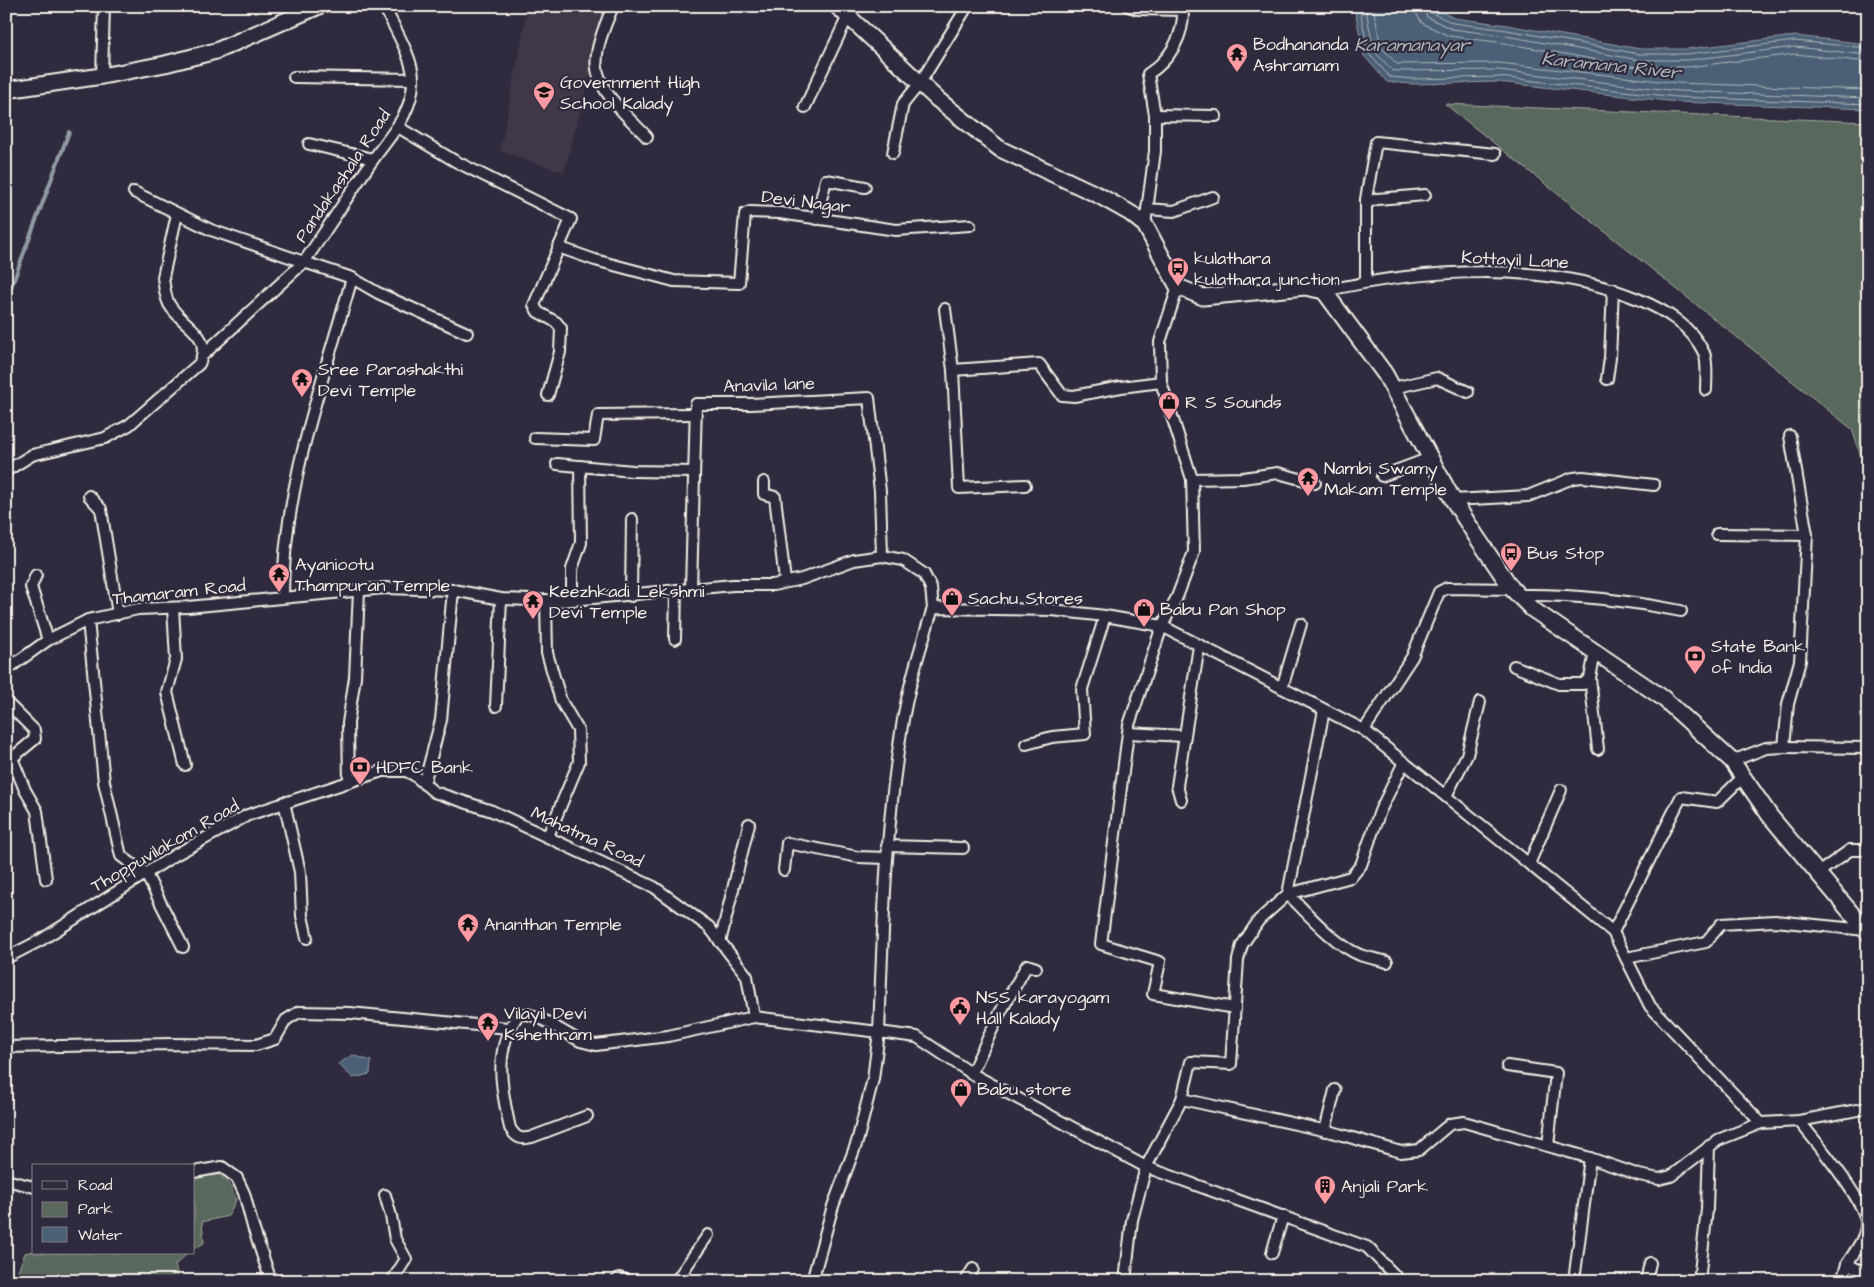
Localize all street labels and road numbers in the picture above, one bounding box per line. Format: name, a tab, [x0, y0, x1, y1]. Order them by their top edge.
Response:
street label: Pandakashala Road	[289, 104, 397, 248]
street label: Devi Nagar	[760, 184, 852, 221]
street label: Kottayil Lane	[1460, 245, 1570, 276]
street label: Anavila lane	[723, 371, 816, 399]
street label: Thamaram Road	[111, 573, 247, 611]
street label: Thoppuvilakom Road	[86, 793, 244, 899]
street label: Mahatma Road	[527, 800, 647, 874]

